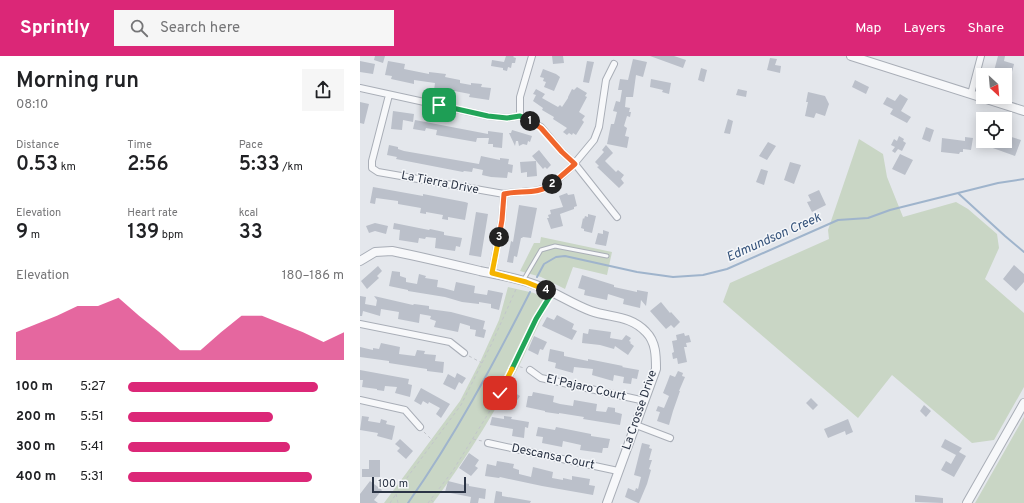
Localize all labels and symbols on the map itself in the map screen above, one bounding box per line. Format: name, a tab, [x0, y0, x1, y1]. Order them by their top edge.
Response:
north arrow	[976, 68, 1012, 104]
pin	[422, 88, 456, 122]
pin: 1	[520, 111, 540, 131]
street label: La Tierra Drive	[400, 168, 480, 198]
pin: 2	[542, 174, 562, 194]
water label: Edmundson Creek	[724, 210, 824, 266]
pin: 3	[489, 227, 509, 247]
pin: 4	[536, 280, 556, 300]
street label: La Crosse Drive	[619, 368, 661, 452]
street label: El Pajaro Court	[545, 371, 627, 405]
pin	[483, 376, 517, 410]
street label: Descansa Court	[510, 440, 596, 474]
scale bar	[372, 475, 466, 494]

